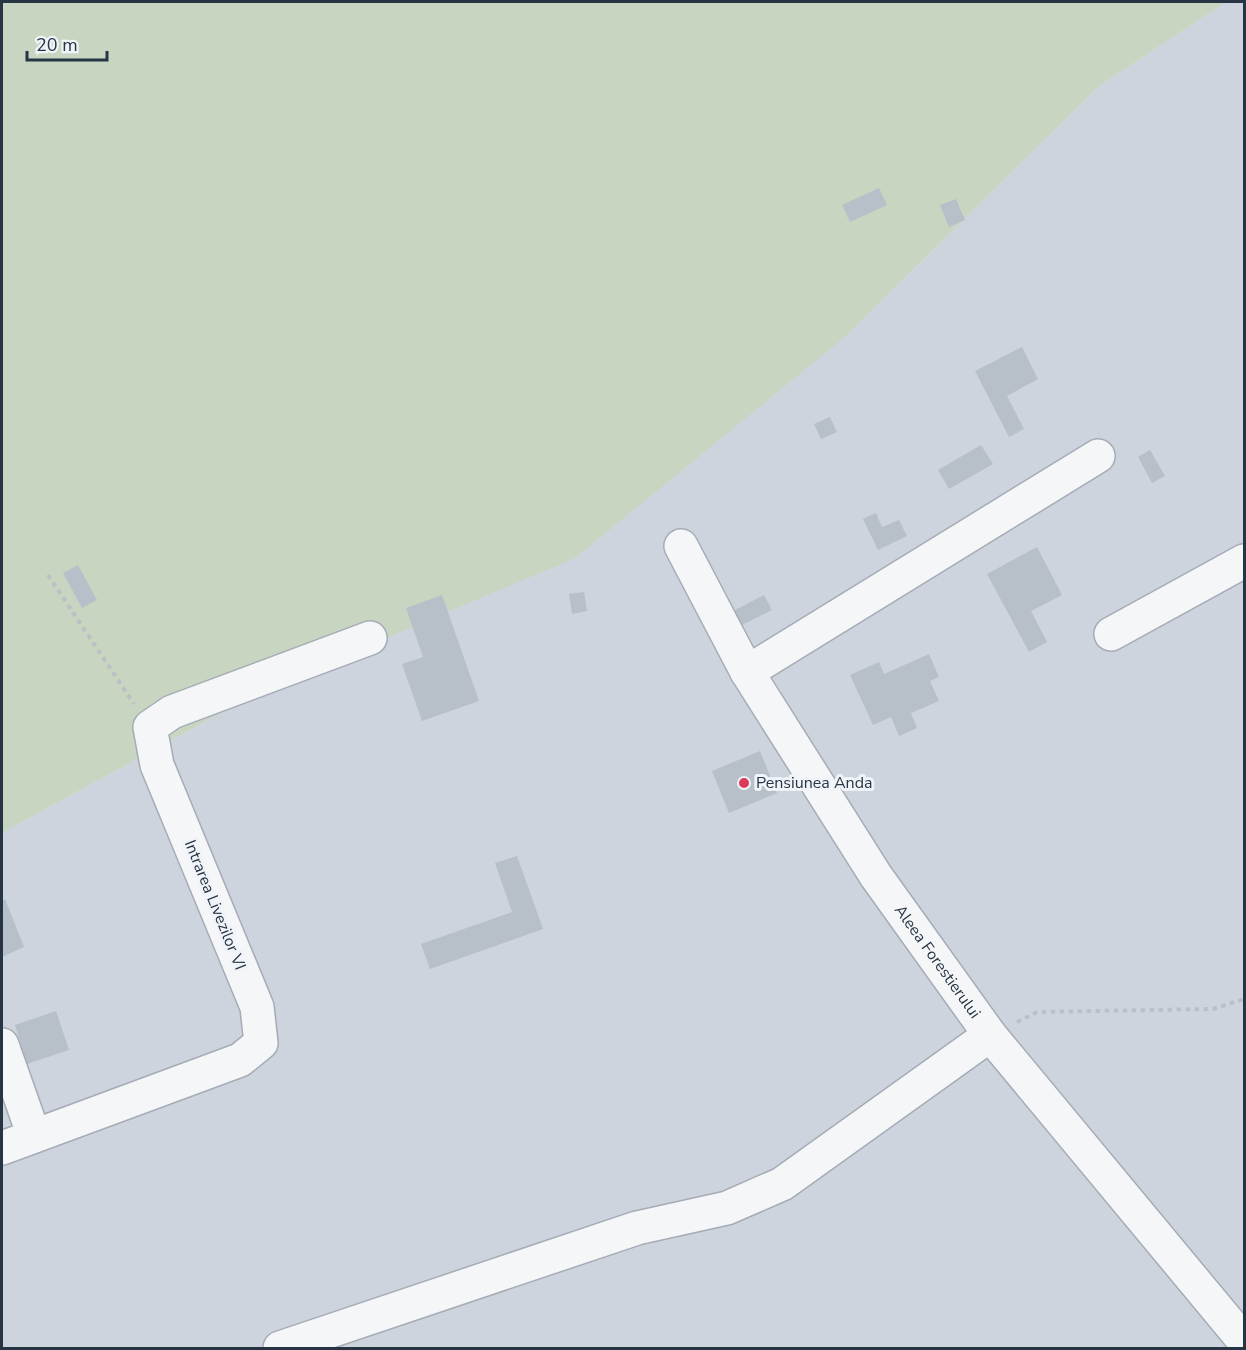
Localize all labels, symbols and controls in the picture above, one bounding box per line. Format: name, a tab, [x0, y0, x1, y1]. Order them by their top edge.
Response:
scale bar	[27, 24, 106, 62]
text: 20 m	[36, 33, 78, 57]
place label: Pensiunea Anda	[756, 772, 873, 794]
marker: Pensiunea Anda	[737, 776, 751, 790]
street label: Intrarea Livezilor VI	[179, 837, 251, 973]
street label: Aleea Forestierului	[889, 900, 986, 1023]

